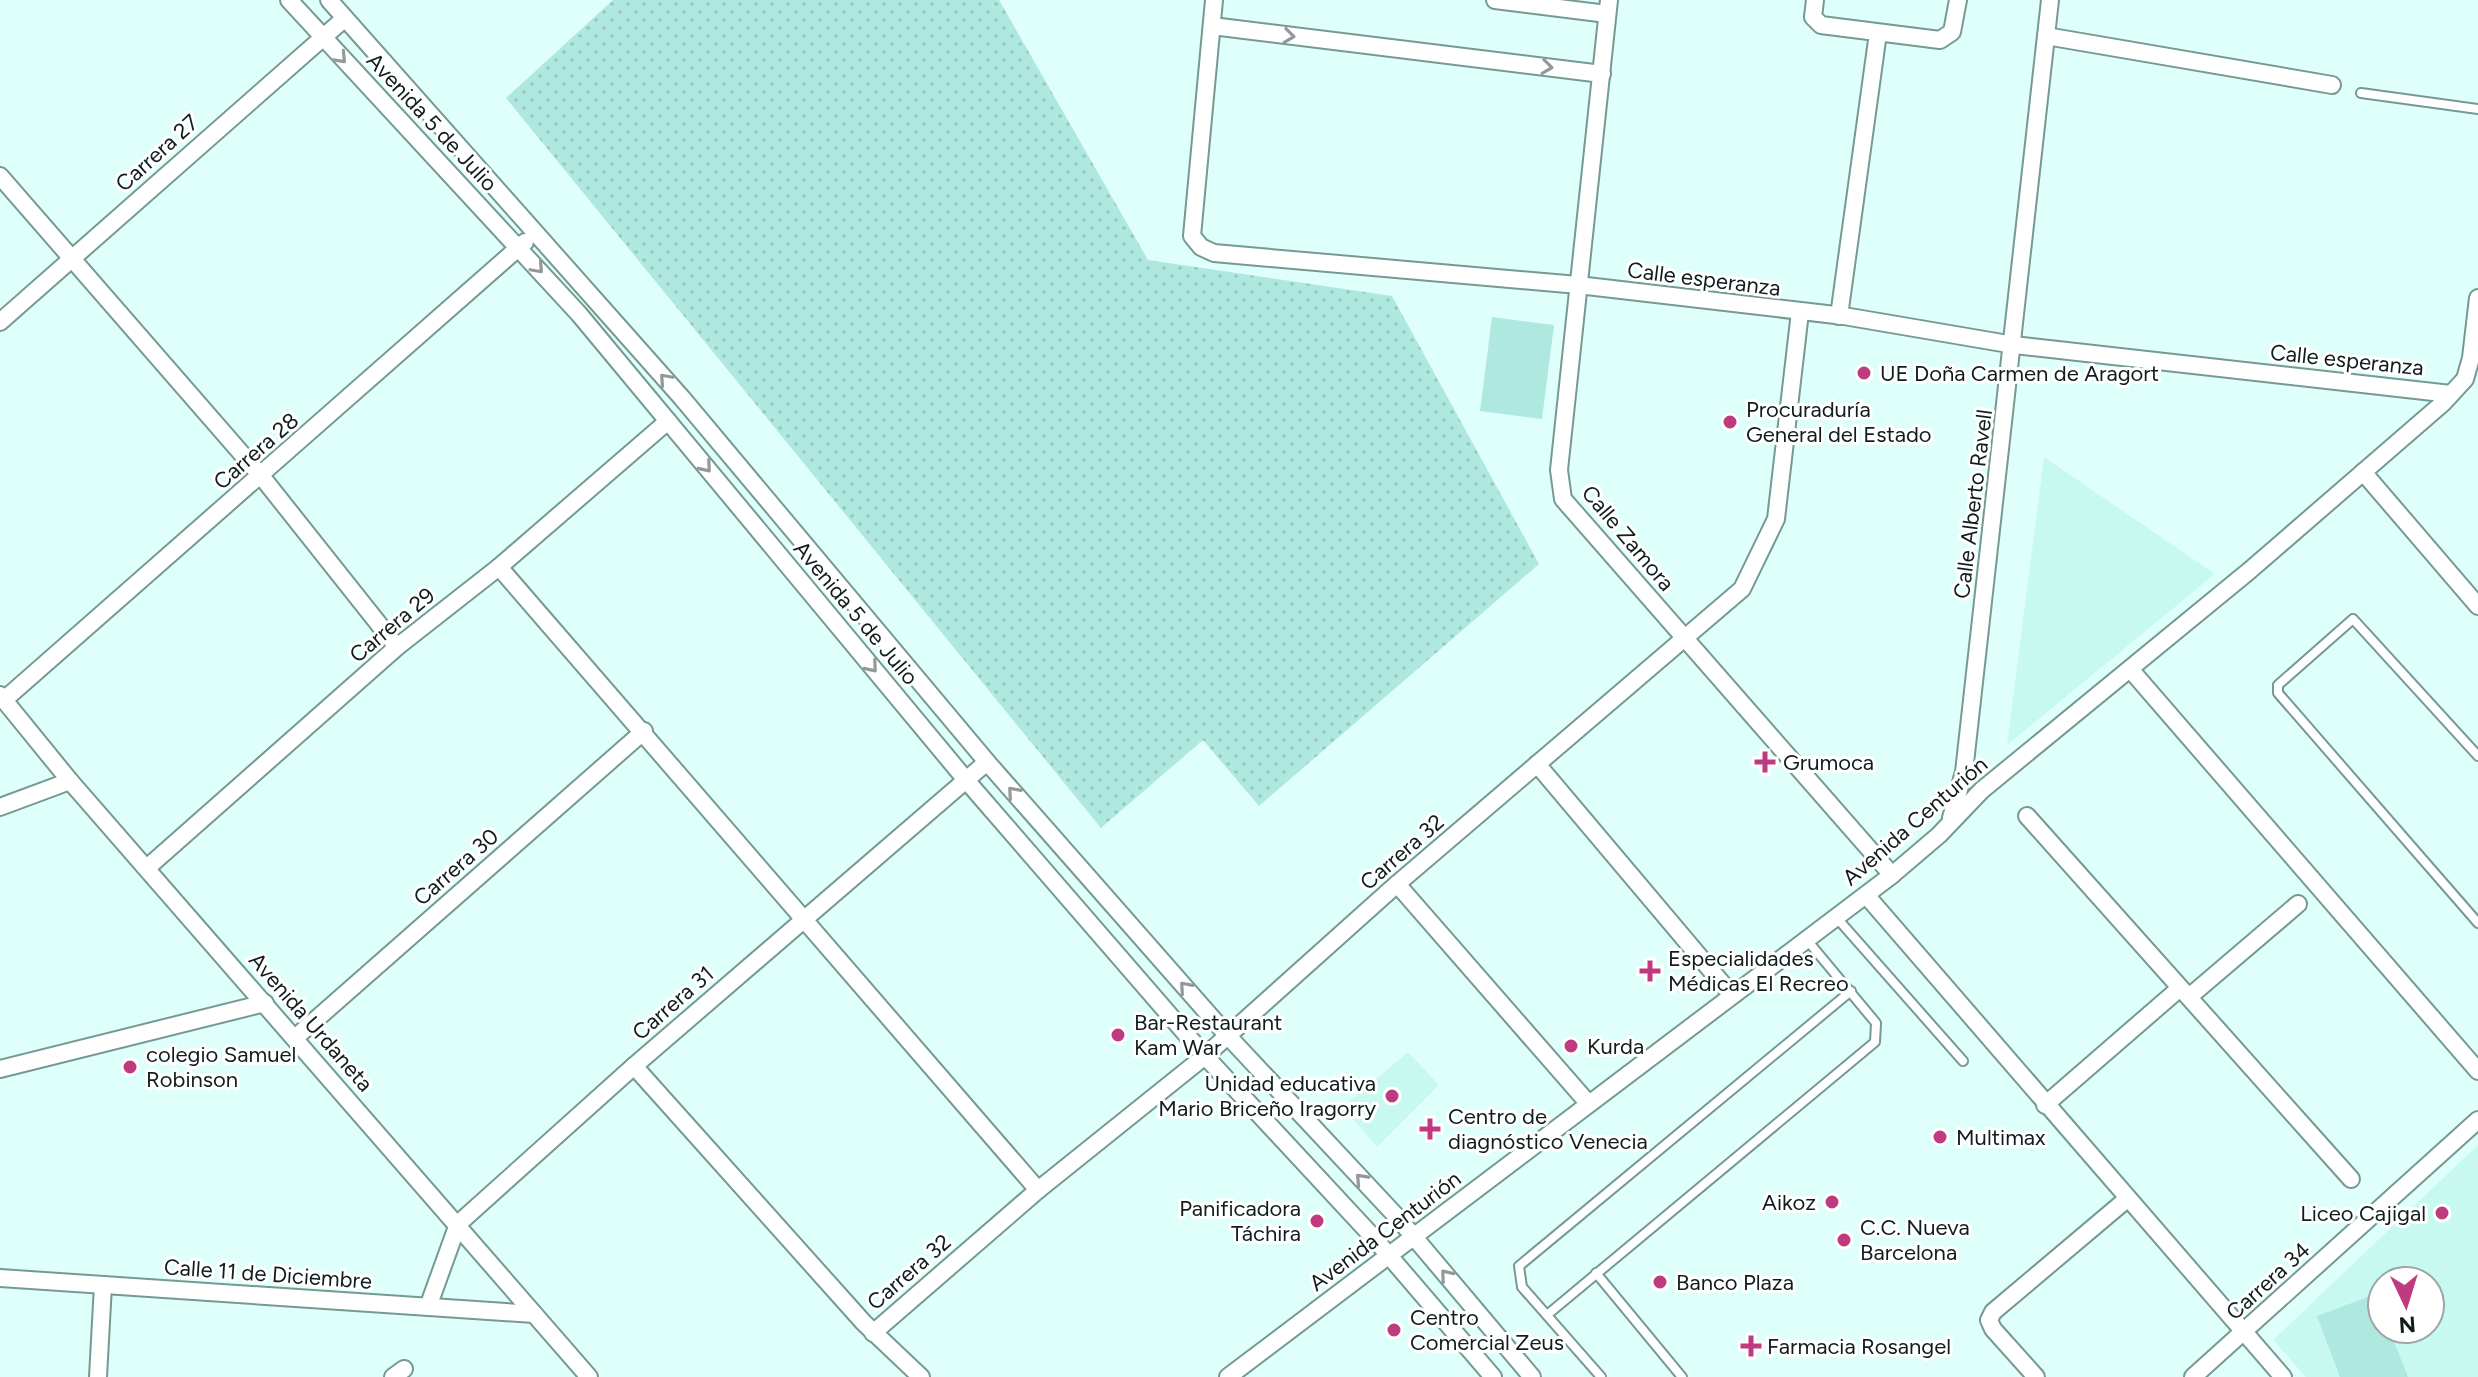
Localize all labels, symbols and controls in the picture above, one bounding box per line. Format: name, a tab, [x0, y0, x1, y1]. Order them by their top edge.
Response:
one-way arrow	[1283, 27, 1296, 44]
street label: Avenida 5 de Julio	[361, 47, 503, 197]
one-way arrow	[332, 49, 346, 63]
one-way arrow	[1540, 58, 1554, 75]
street label: Carrera 27	[110, 109, 204, 197]
street label: Calle esperanza	[1626, 256, 1782, 302]
one-way arrow	[529, 259, 544, 273]
street label: Calle esperanza	[2269, 339, 2425, 381]
place label: UE Doña Carmen de Aragort	[1880, 360, 2159, 387]
marker: UE Doña Carmen de Aragort	[1855, 364, 1873, 382]
one-way arrow	[661, 374, 675, 389]
place label: Procuraduría General del Estado	[1746, 396, 1932, 448]
street label: Carrera 28	[208, 407, 304, 495]
street label: Calle Alberto Ravell	[1948, 408, 1998, 600]
marker: Procuraduría General del Estado	[1721, 413, 1739, 431]
one-way arrow	[696, 457, 711, 472]
street label: Calle Zamora	[1576, 480, 1680, 596]
street label: Avenida 5 de Julio	[788, 536, 924, 690]
street label: Carrera 29	[344, 582, 440, 668]
one-way arrow	[862, 657, 877, 672]
place label: Grumoca	[1783, 749, 1874, 776]
marker: Grumoca	[1754, 751, 1776, 773]
street label: Avenida Centurión	[1837, 751, 1993, 891]
one-way arrow	[1009, 787, 1023, 802]
street label: Carrera 32	[1355, 808, 1449, 896]
street label: Carrera 30	[408, 823, 504, 911]
place label: Especialidades Médicas El Recreo	[1668, 945, 1849, 997]
street label: Avenida Urdaneta	[243, 947, 379, 1097]
street label: Carrera 31	[627, 960, 719, 1046]
marker: Especialidades Médicas El Recreo	[1639, 960, 1661, 982]
one-way arrow	[1180, 982, 1195, 997]
place label: Bar-Restaurant Kam War	[1134, 1009, 1282, 1061]
marker: Bar-Restaurant Kam War	[1109, 1026, 1127, 1044]
place label: Kurda	[1587, 1033, 1644, 1060]
marker: Kurda	[1562, 1037, 1580, 1055]
place label: colegio Samuel Robinson	[146, 1041, 296, 1093]
marker: colegio Samuel Robinson	[121, 1058, 139, 1076]
place label: Unidad educativa Mario Briceño Iragorry	[1158, 1070, 1376, 1122]
marker: Unidad educativa Mario Briceño Iragorry	[1383, 1087, 1401, 1105]
place label: Centro de diagnóstico Venecia	[1448, 1103, 1648, 1155]
marker: Centro de diagnóstico Venecia	[1419, 1118, 1441, 1140]
place label: Multimax	[1956, 1124, 2046, 1151]
marker: Multimax	[1931, 1128, 1949, 1146]
street label: Avenida Centurión	[1304, 1165, 1466, 1297]
one-way arrow	[1356, 1173, 1370, 1188]
place label: Aikoz	[1762, 1189, 1816, 1216]
marker: Aikoz	[1823, 1193, 1841, 1211]
place label: Panificadora Táchira	[1179, 1195, 1301, 1247]
place label: Liceo Cajigal	[2300, 1200, 2426, 1227]
marker: Liceo Cajigal	[2433, 1204, 2451, 1222]
marker: Panificadora Táchira	[1308, 1212, 1326, 1230]
place label: C.C. Nueva Barcelona	[1860, 1214, 1970, 1266]
street label: Carrera 32	[862, 1228, 956, 1316]
marker: C.C. Nueva Barcelona	[1835, 1231, 1853, 1249]
street label: Carrera 34	[2220, 1236, 2316, 1326]
street label: Calle 11 de Diciembre	[163, 1253, 373, 1295]
north arrow	[2366, 1265, 2446, 1345]
one-way arrow	[1441, 1269, 1456, 1284]
place label: Banco Plaza	[1676, 1269, 1794, 1296]
marker: Banco Plaza	[1651, 1273, 1669, 1291]
place label: Centro Comercial Zeus	[1410, 1304, 1564, 1356]
text: N	[2398, 1310, 2417, 1339]
marker: Centro Comercial Zeus	[1385, 1321, 1403, 1339]
place label: Farmacia Rosangel	[1767, 1333, 1951, 1360]
marker: Farmacia Rosangel	[1742, 1337, 1760, 1355]

